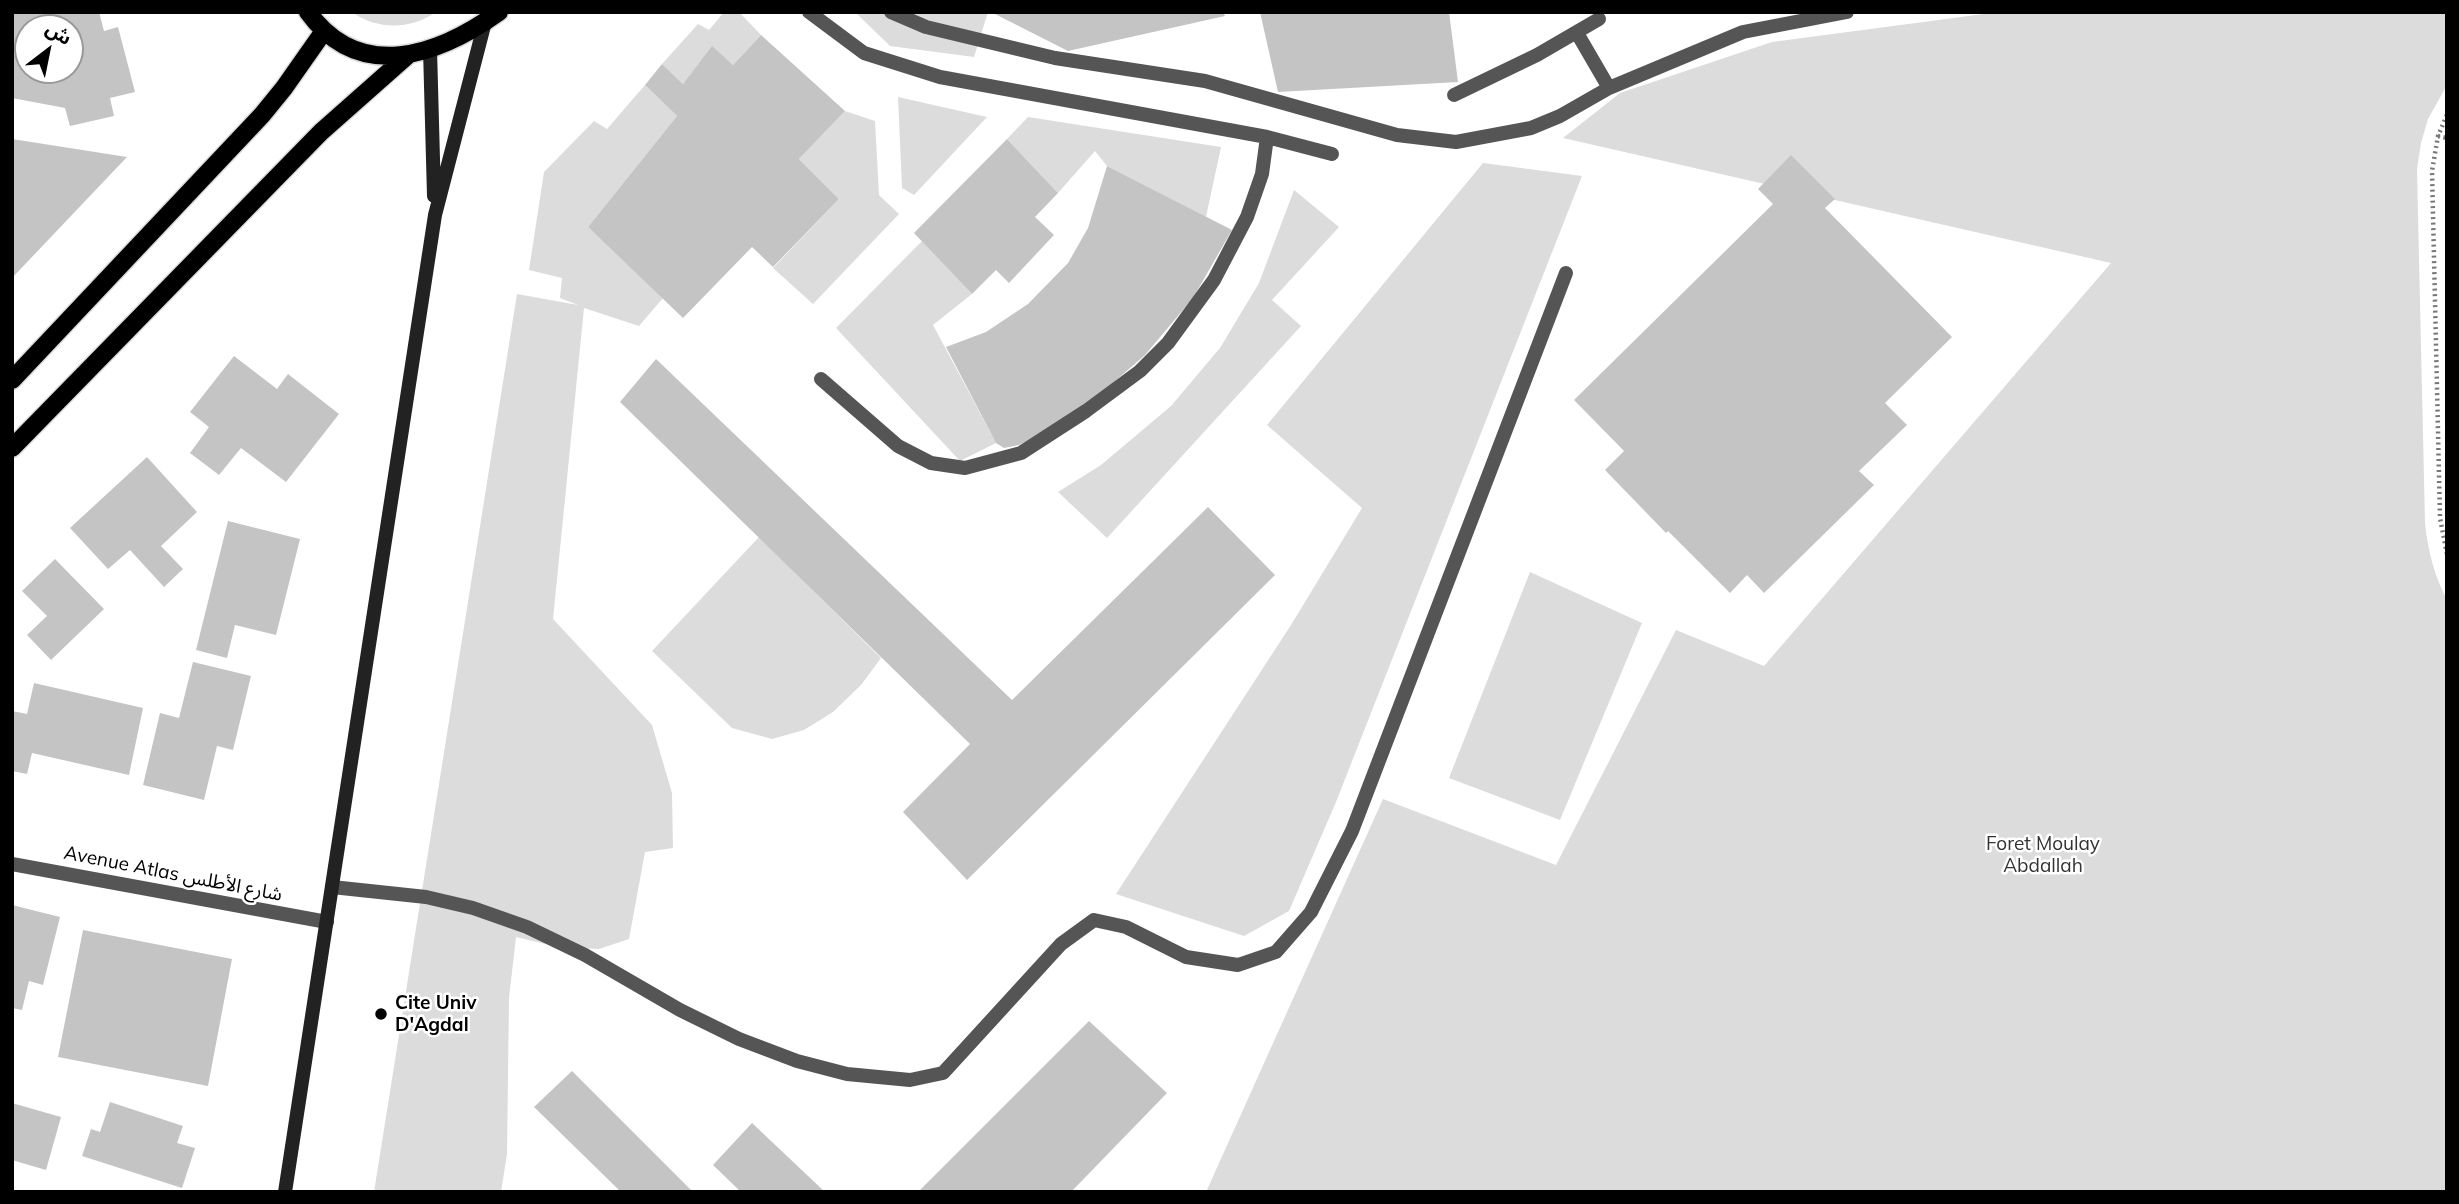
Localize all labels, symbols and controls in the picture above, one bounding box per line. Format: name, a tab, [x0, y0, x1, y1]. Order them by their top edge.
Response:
north arrow	[14, 14, 84, 84]
text: ش	[42, 16, 76, 50]
park label: Foret Moulay Abdallah	[1986, 833, 2100, 877]
street label: Avenue Atlas شارع الأطلس	[62, 842, 284, 906]
place label: Cite Univ D'Agdal	[395, 992, 477, 1036]
marker: Cite Univ D'Agdal	[373, 1006, 389, 1022]

